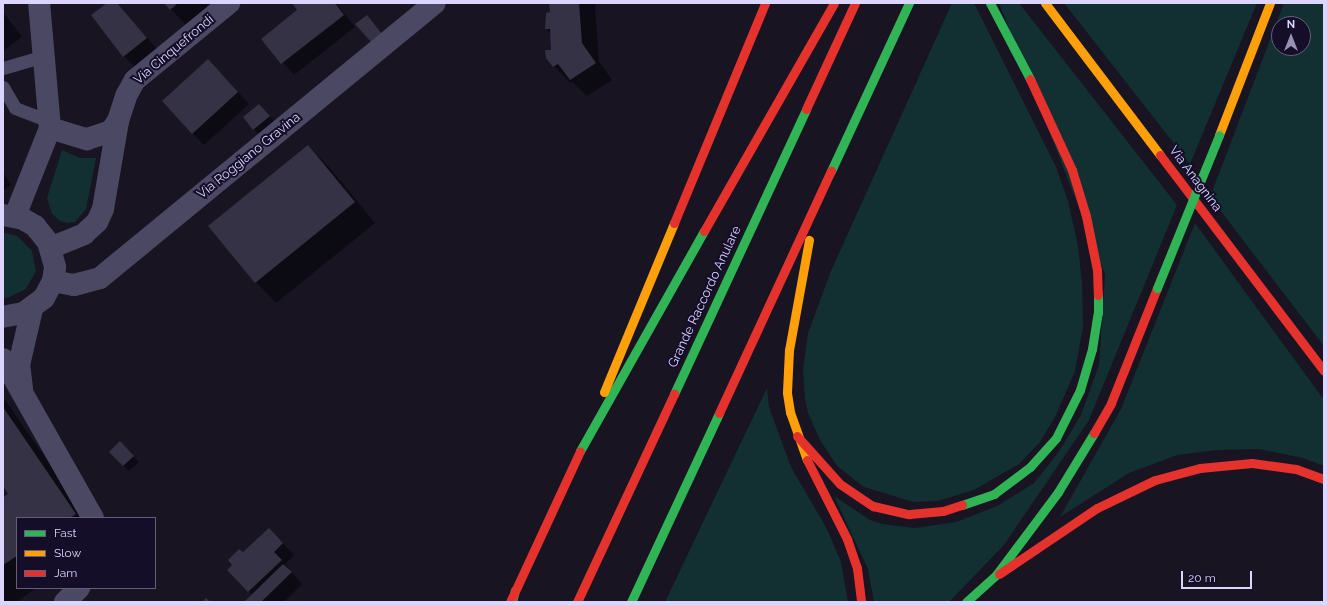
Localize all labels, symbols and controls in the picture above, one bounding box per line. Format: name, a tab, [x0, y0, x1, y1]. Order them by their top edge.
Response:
street label: Via Cinquefrondi	[131, 12, 217, 88]
north arrow	[1271, 16, 1311, 56]
text: N	[1287, 18, 1295, 31]
street label: Via Roggiano Gravina	[194, 110, 304, 202]
street label: Via Anagnina	[1165, 143, 1225, 215]
street label: Grande Raccordo Anulare	[665, 223, 745, 371]
legend	[16, 517, 156, 589]
text: Fast	[54, 526, 77, 540]
text: Slow	[54, 546, 81, 560]
scale bar	[1183, 563, 1254, 589]
text: Jam	[54, 566, 77, 580]
text: 20 m	[1188, 571, 1216, 585]

